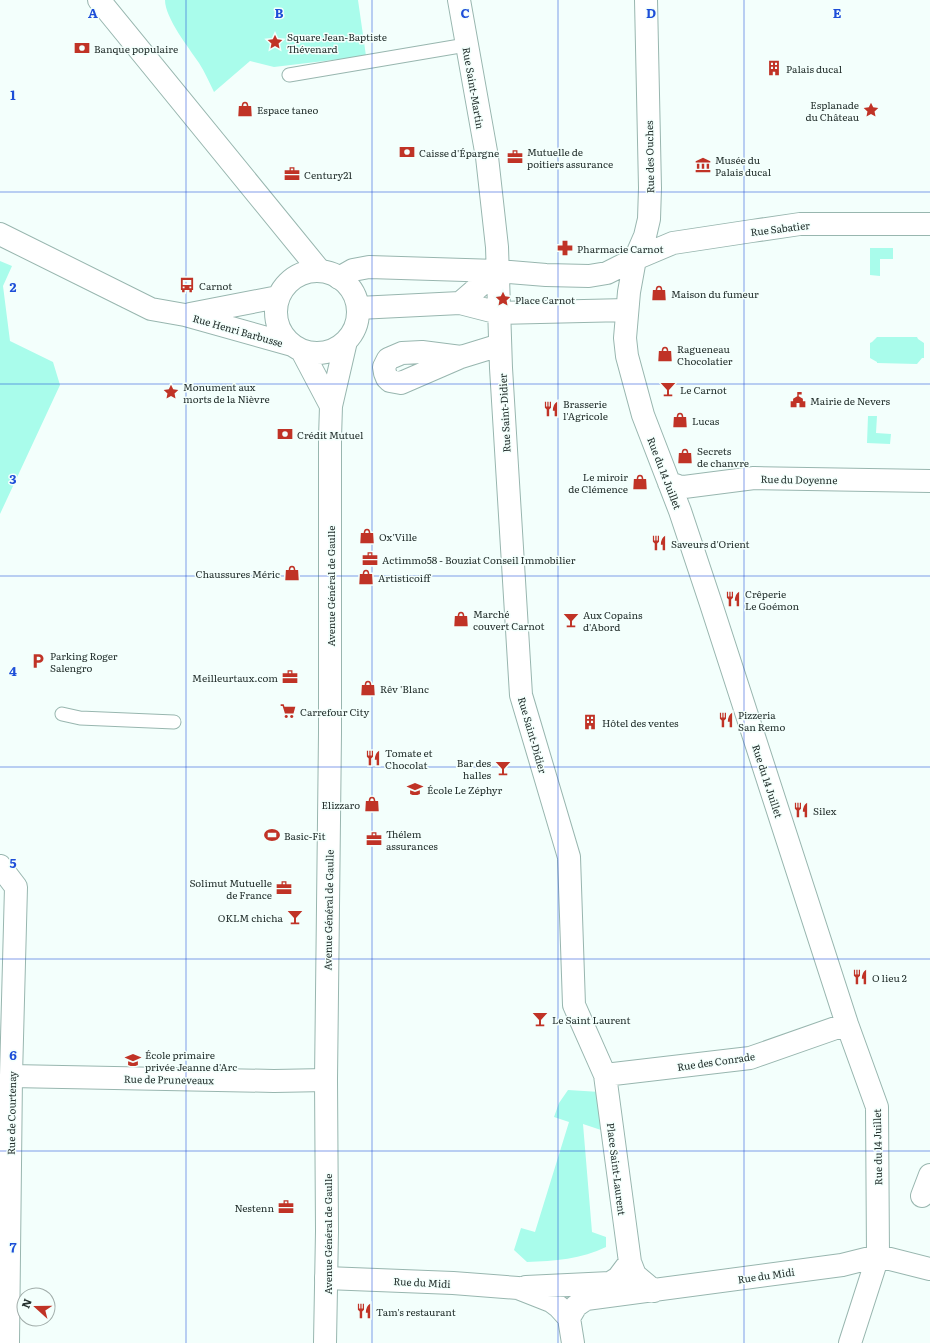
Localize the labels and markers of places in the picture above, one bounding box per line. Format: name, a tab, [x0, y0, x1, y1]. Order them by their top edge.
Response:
place label: Square Jean-Baptiste Thévenard	[287, 29, 387, 56]
place icon: Square Jean-Baptiste Thévenard	[266, 33, 284, 51]
bank icon: Banque populaire	[73, 39, 91, 57]
place label: Banque populaire	[94, 41, 178, 56]
building icon: Palais ducal	[765, 59, 783, 77]
place label: Palais ducal	[786, 61, 843, 76]
place label: Esplanade du Château	[805, 97, 860, 124]
shop icon: Espace taneo	[236, 100, 254, 118]
place icon: Esplanade du Château	[862, 101, 880, 119]
place label: Espace taneo	[257, 102, 318, 117]
bank icon: Caisse d'Épargne	[398, 143, 416, 161]
place label: Mutuelle de poitiers assurance	[527, 144, 613, 171]
place label: Caisse d'Épargne	[419, 145, 499, 160]
office icon: Mutuelle de poitiers assurance	[506, 148, 524, 166]
place label: Musée du Palais ducal	[715, 152, 772, 179]
museum icon: Musée du Palais ducal	[694, 156, 712, 174]
office icon: Century21	[283, 165, 301, 183]
place label: Century21	[304, 167, 352, 182]
pharmacy icon: Pharmacie Carnot	[556, 239, 574, 257]
place label: Pharmacie Carnot	[577, 241, 663, 256]
bus stop icon: Carnot	[178, 276, 196, 294]
place label: Carnot	[199, 278, 232, 293]
shop icon: Maison du fumeur	[650, 284, 668, 302]
place label: Maison du fumeur	[671, 286, 759, 301]
place icon: Place Carnot	[494, 290, 512, 308]
place label: Place Carnot	[515, 292, 575, 307]
place label: Ragueneau Chocolatier	[677, 341, 733, 368]
shop icon: Ragueneau Chocolatier	[656, 345, 674, 363]
place label: Monument aux morts de la Nièvre	[183, 379, 270, 406]
bar icon: Le Carnot	[659, 380, 677, 398]
place label: Le Carnot	[680, 382, 727, 397]
place icon: Monument aux morts de la Nièvre	[162, 383, 180, 401]
public building icon: Mairie de Nevers	[789, 391, 807, 409]
place label: Mairie de Nevers	[810, 393, 890, 408]
place label: Brasserie l'Agricole	[563, 396, 608, 423]
restaurant icon: Brasserie l'Agricole	[542, 400, 560, 418]
shop icon: Lucas	[671, 411, 689, 429]
place label: Lucas	[692, 413, 720, 428]
bank icon: Crédit Mutuel	[276, 425, 294, 443]
place label: Crédit Mutuel	[297, 427, 364, 442]
place label: Secrets de chanvre	[697, 443, 749, 470]
shop icon: Secrets de chanvre	[676, 447, 694, 465]
place label: Le miroir de Clémence	[568, 469, 628, 496]
shop icon: Le miroir de Clémence	[631, 473, 649, 491]
shop icon: Ox'Ville	[358, 527, 376, 545]
place label: Ox'Ville	[379, 529, 417, 544]
restaurant icon: Saveurs d'Orient	[650, 534, 668, 552]
place label: Saveurs d'Orient	[671, 536, 750, 551]
office icon: Actimmo58 - Bouziat Conseil Immobilier	[361, 550, 379, 568]
place label: Actimmo58 - Bouziat Conseil Immobilier	[382, 552, 576, 567]
shop icon: Chaussures Méric	[283, 564, 301, 582]
place label: Chaussures Méric	[196, 566, 280, 581]
shop icon: Artisticoiff	[357, 568, 375, 586]
place label: Artisticoiff	[378, 570, 431, 585]
place label: Crêperie Le Goémon	[745, 586, 799, 613]
restaurant icon: Crêperie Le Goémon	[724, 590, 742, 608]
place label: Marché couvert Carnot	[473, 606, 545, 633]
place label: Aux Copains d'Abord	[583, 607, 643, 634]
shop icon: Marché couvert Carnot	[452, 610, 470, 628]
bar icon: Aux Copains d'Abord	[562, 611, 580, 629]
place label: Parking Roger Salengro	[50, 648, 118, 675]
parking icon: Parking Roger Salengro	[29, 652, 47, 670]
office icon: Meilleurtaux.com	[281, 668, 299, 686]
place label: Meilleurtaux.com	[192, 670, 278, 685]
shop icon: Rêv 'Blanc	[359, 679, 377, 697]
place label: Rêv 'Blanc	[380, 681, 429, 696]
supermarket icon: Carrefour City	[279, 702, 297, 720]
place label: Carrefour City	[300, 704, 369, 719]
place label: Pizzeria San Remo	[738, 707, 785, 734]
restaurant icon: Pizzeria San Remo	[717, 711, 735, 729]
building icon: Hôtel des ventes	[581, 713, 599, 731]
place label: Hôtel des ventes	[602, 715, 679, 730]
place label: Tomate et Chocolat	[385, 745, 433, 772]
restaurant icon: Tomate et Chocolat	[364, 749, 382, 767]
place label: Bar des halles	[457, 755, 491, 782]
bar icon: Bar des halles	[494, 759, 512, 777]
school or university icon: École Le Zéphyr	[406, 780, 424, 798]
place label: École Le Zéphyr	[427, 782, 503, 797]
shop icon: Elizzaro	[363, 795, 381, 813]
place label: Elizzaro	[322, 797, 360, 812]
restaurant icon: Silex	[792, 801, 810, 819]
place label: Silex	[813, 803, 837, 818]
sports icon: Basic-Fit	[263, 826, 281, 844]
place label: Thélem assurances	[386, 826, 438, 853]
place label: Basic-Fit	[284, 828, 325, 843]
office icon: Thélem assurances	[365, 830, 383, 848]
place label: Solimut Mutuelle de France	[189, 875, 272, 902]
office icon: Solimut Mutuelle de France	[275, 879, 293, 897]
bar icon: OKLM chicha	[286, 908, 304, 926]
place label: OKLM chicha	[218, 910, 284, 925]
restaurant icon: O lieu 2	[851, 968, 869, 986]
place label: O lieu 2	[872, 970, 907, 985]
bar icon: Le Saint Laurent	[531, 1010, 549, 1028]
place label: Le Saint Laurent	[552, 1012, 630, 1027]
place label: École primaire privée Jeanne d'Arc	[145, 1047, 237, 1074]
school or university icon: École primaire privée Jeanne d'Arc	[124, 1051, 142, 1069]
office icon: Nestenn	[277, 1198, 295, 1216]
place label: Nestenn	[234, 1200, 274, 1215]
restaurant icon: Tam's restaurant	[355, 1302, 373, 1320]
place label: Tam's restaurant	[376, 1304, 456, 1319]

